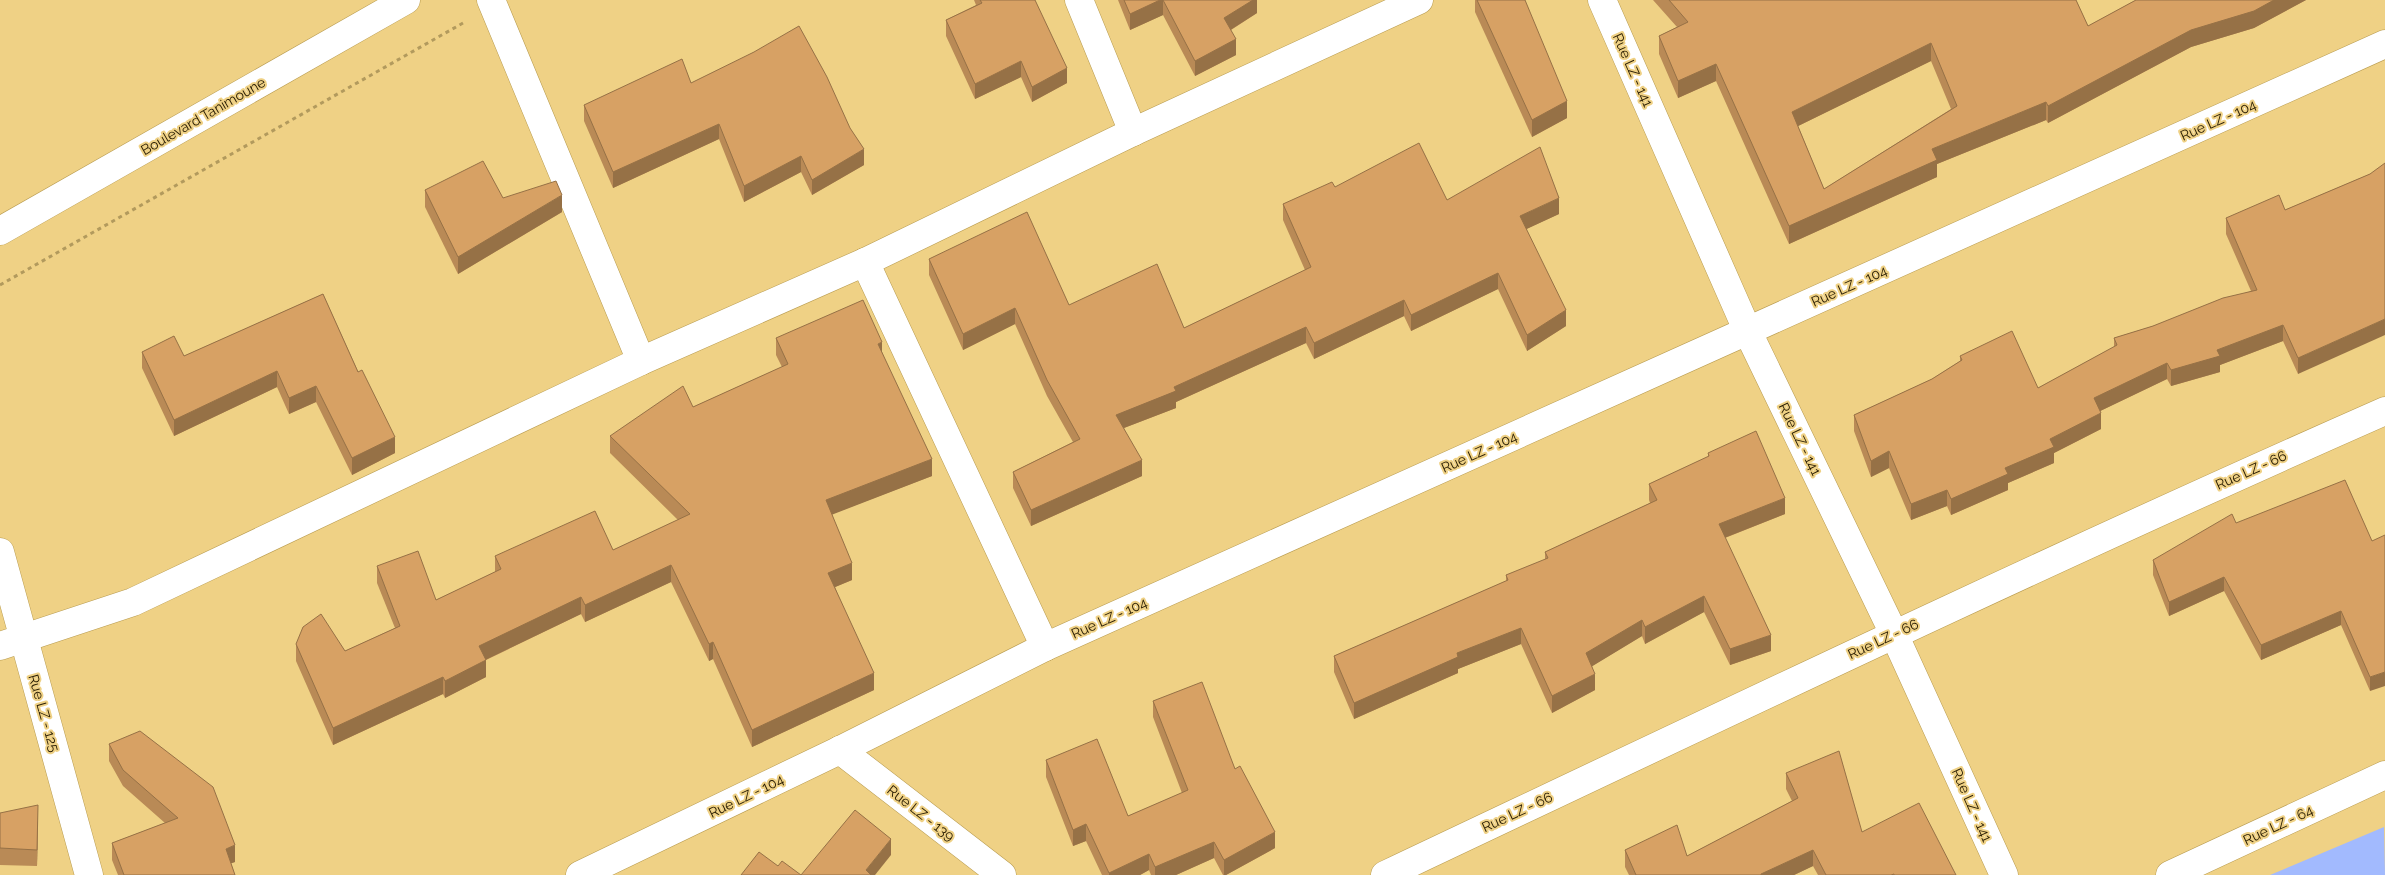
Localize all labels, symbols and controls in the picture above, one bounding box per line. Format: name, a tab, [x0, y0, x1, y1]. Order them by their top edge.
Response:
street label: Rue LZ - 141	[1610, 31, 1656, 109]
street label: Boulevard Tanimoune	[138, 74, 268, 158]
street label: Rue LZ - 104	[2178, 96, 2259, 144]
street label: Rue LZ - 104	[1809, 262, 1890, 310]
street label: Rue LZ - 141	[1776, 400, 1824, 478]
street label: Rue LZ - 104	[1439, 428, 1520, 476]
street label: Rue LZ - 66	[2213, 447, 2289, 493]
street label: Rue LZ - 104	[1069, 594, 1150, 642]
street label: Rue LZ - 66	[1845, 616, 1921, 662]
street label: Rue LZ - 125	[25, 672, 63, 754]
street label: Rue LZ - 141	[1949, 766, 1995, 844]
street label: Rue LZ - 104	[706, 771, 786, 821]
street label: Rue LZ - 139	[884, 782, 958, 844]
street label: Rue LZ - 66	[1479, 789, 1555, 835]
street label: Rue LZ - 64	[2241, 802, 2316, 848]

